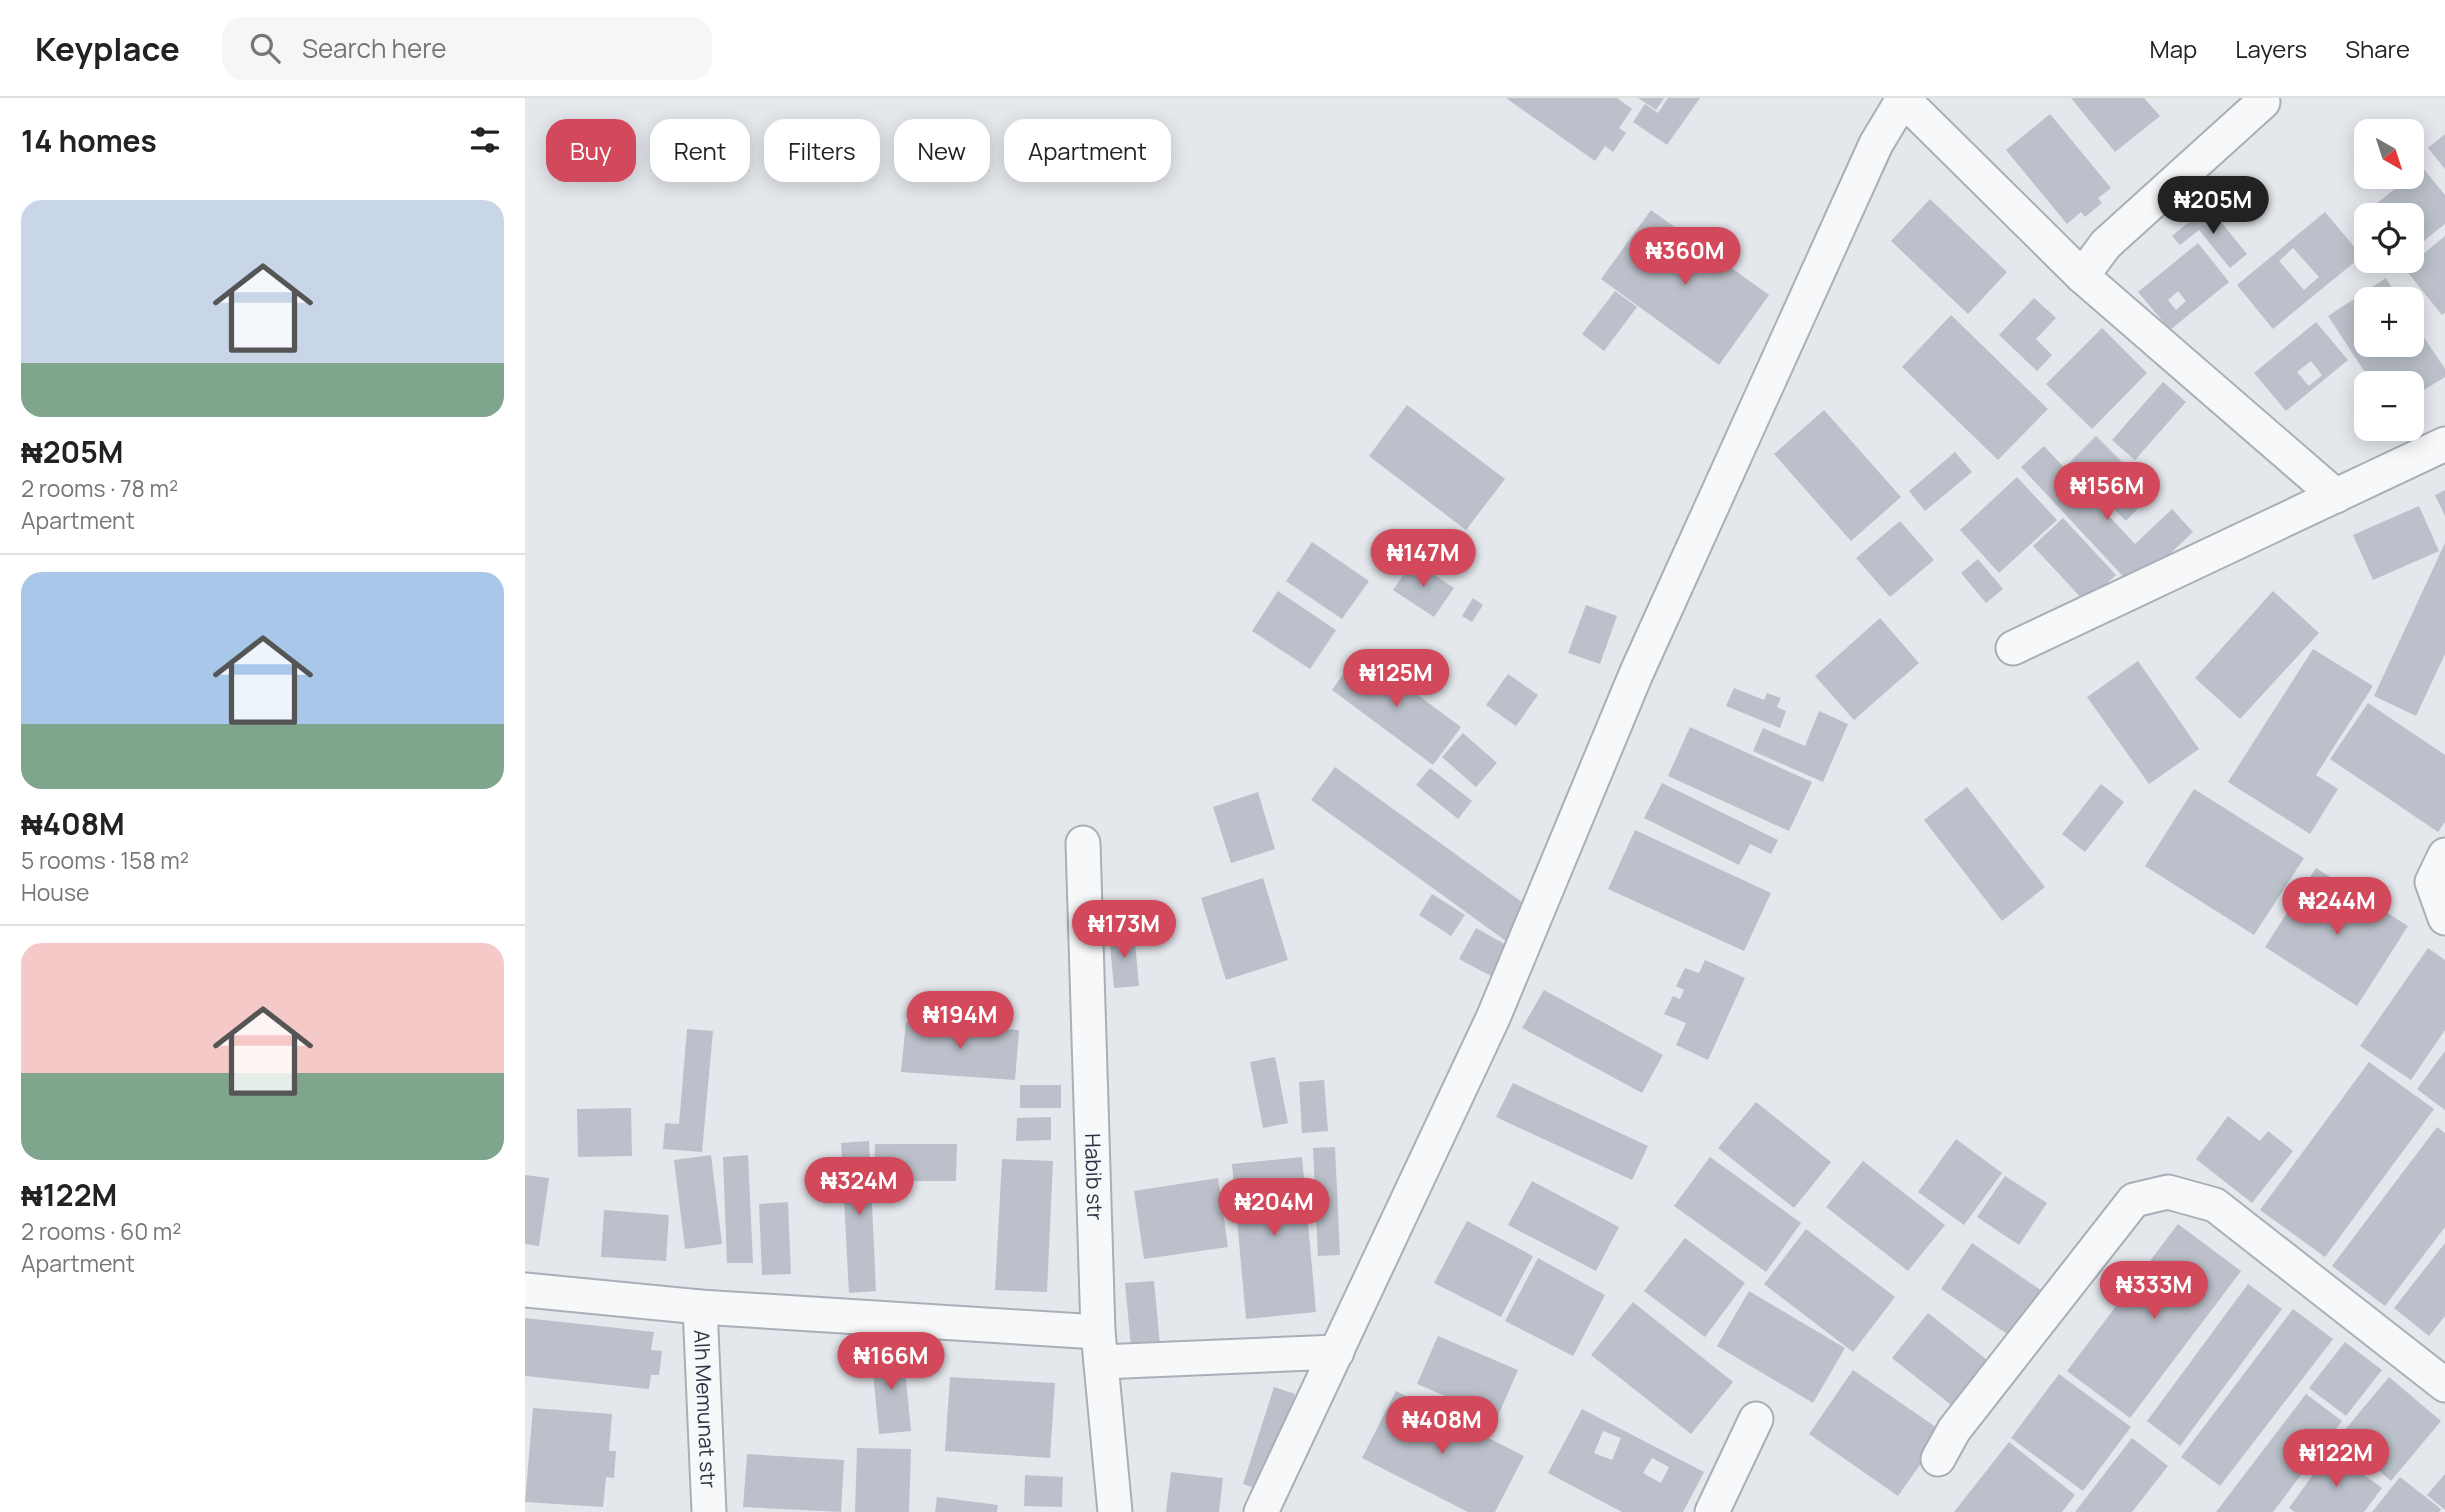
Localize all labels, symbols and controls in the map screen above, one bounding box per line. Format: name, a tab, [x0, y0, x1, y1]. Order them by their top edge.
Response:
search box	[222, 17, 712, 80]
text: Keyplace	[35, 26, 180, 71]
icon: search	[246, 29, 284, 67]
text: Search here	[302, 30, 447, 66]
text: Map	[2150, 32, 2197, 65]
text: Layers	[2235, 32, 2307, 65]
text: Share	[2345, 32, 2410, 65]
chip: Buy	[546, 119, 636, 182]
chip: Rent	[650, 119, 750, 182]
chip: Filters	[764, 119, 880, 182]
chip: New	[894, 119, 990, 182]
chip: Apartment	[1004, 119, 1171, 182]
north arrow	[2354, 119, 2424, 189]
map controls	[2354, 119, 2424, 441]
text: 14 homes	[21, 120, 157, 161]
icon: filters	[466, 121, 504, 159]
pin: ₦205M	[2164, 176, 2262, 236]
text: ₦205M	[2174, 183, 2252, 215]
button: locate	[2354, 203, 2424, 273]
pin: ₦360M	[1636, 228, 1734, 287]
text: ₦360M	[1645, 234, 1725, 266]
icon: home	[200, 245, 326, 371]
button: +	[2354, 287, 2424, 357]
button: −	[2354, 371, 2424, 441]
text: ₦205M	[21, 431, 124, 472]
pin: ₦156M	[2058, 462, 2156, 522]
text: ₦156M	[2070, 469, 2144, 501]
text: 2 rooms · 78 m²	[21, 472, 178, 504]
text: Apartment	[21, 504, 135, 536]
pin: ₦147M	[1374, 530, 1472, 589]
text: ₦147M	[1387, 536, 1459, 568]
icon: home	[200, 617, 326, 743]
pin: ₦125M	[1347, 650, 1445, 709]
text: ₦125M	[1359, 656, 1433, 688]
text: ₦408M	[21, 803, 125, 844]
text: 5 rooms · 158 m²	[21, 844, 189, 876]
text: House	[21, 876, 90, 908]
pin: ₦244M	[2288, 878, 2386, 937]
text: ₦244M	[2298, 884, 2376, 916]
pin: ₦173M	[1075, 900, 1173, 960]
text: ₦173M	[1088, 907, 1160, 939]
icon: home	[200, 988, 326, 1114]
pin: ₦194M	[911, 992, 1009, 1051]
text: ₦194M	[923, 998, 997, 1030]
street label: Habib str	[1079, 1133, 1110, 1221]
pin: ₦324M	[810, 1158, 908, 1217]
text: ₦324M	[821, 1164, 897, 1196]
text: ₦122M	[21, 1174, 117, 1215]
pin: ₦204M	[1225, 1178, 1323, 1238]
text: ₦204M	[1234, 1185, 1314, 1217]
text: 2 rooms · 60 m²	[21, 1215, 182, 1247]
text: Apartment	[21, 1247, 135, 1279]
pin: ₦333M	[2105, 1262, 2203, 1321]
text: ₦333M	[2116, 1268, 2192, 1300]
street label: Alh Memunat str	[688, 1329, 723, 1489]
pin: ₦166M	[842, 1332, 940, 1392]
text: ₦166M	[854, 1339, 928, 1371]
pin: ₦408M	[1393, 1396, 1491, 1456]
text: ₦408M	[1402, 1403, 1482, 1435]
pin: ₦122M	[2287, 1430, 2385, 1489]
text: ₦122M	[2299, 1436, 2373, 1468]

